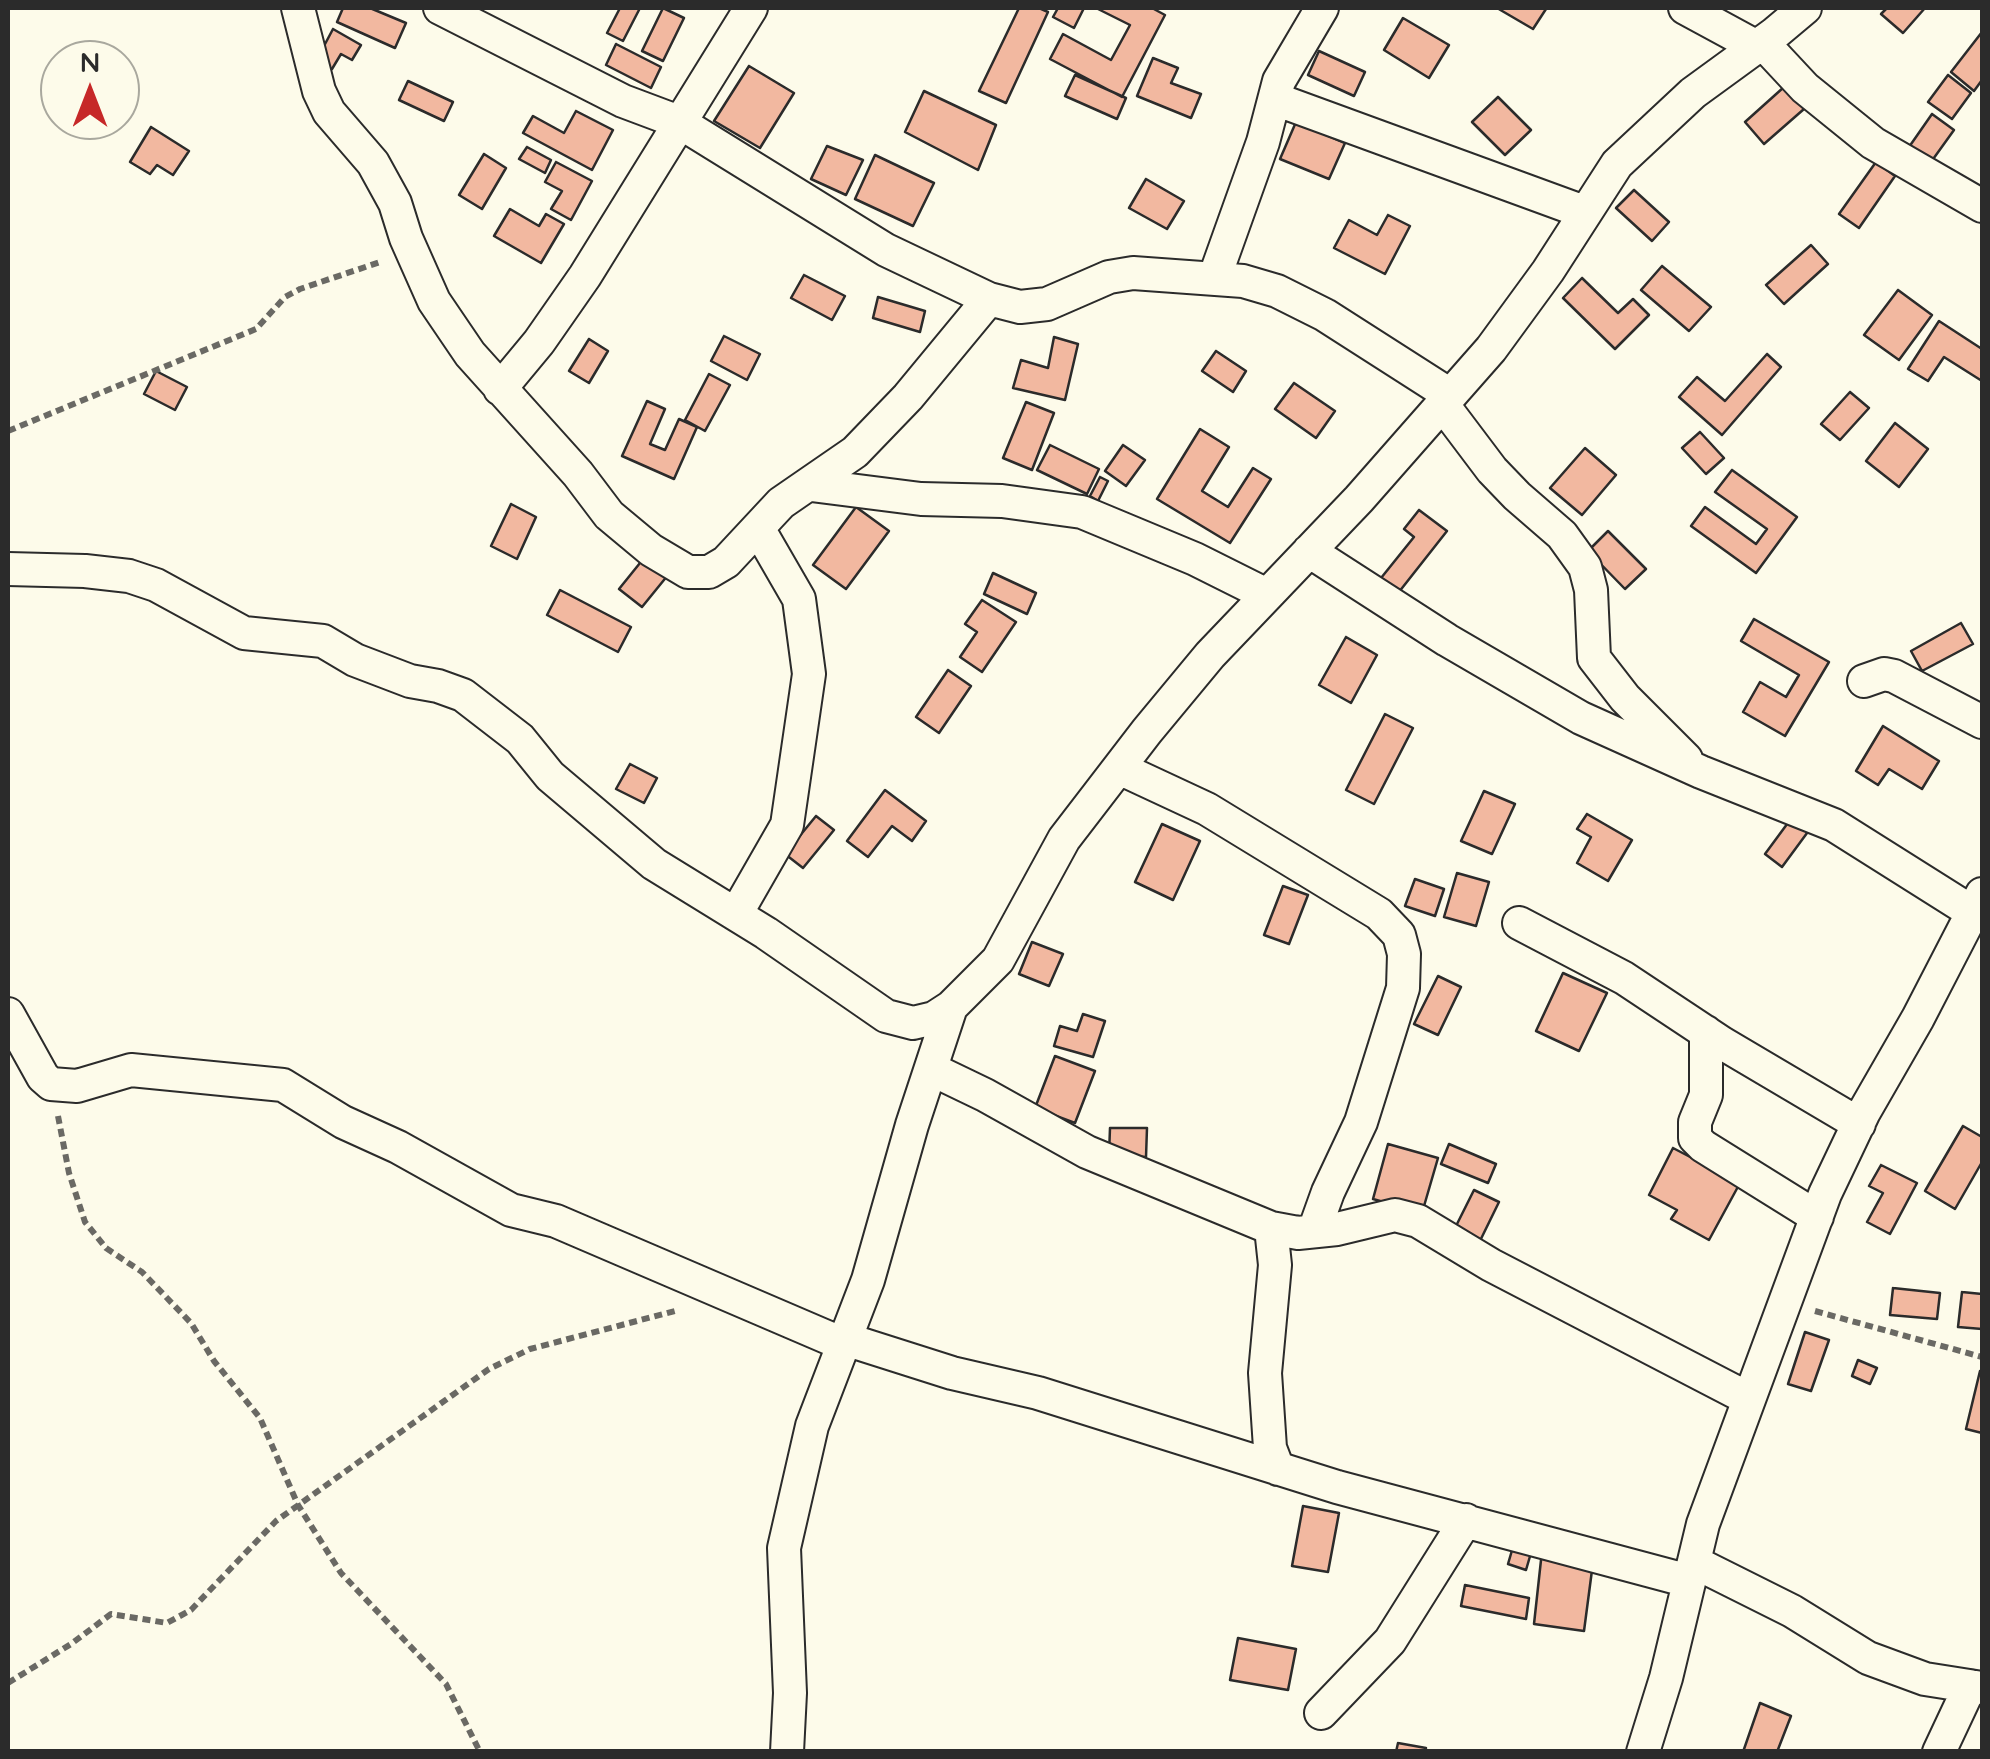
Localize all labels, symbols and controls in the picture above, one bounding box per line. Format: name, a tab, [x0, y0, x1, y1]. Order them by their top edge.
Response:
north arrow	[40, 40, 140, 140]
text: N	[80, 44, 100, 79]

